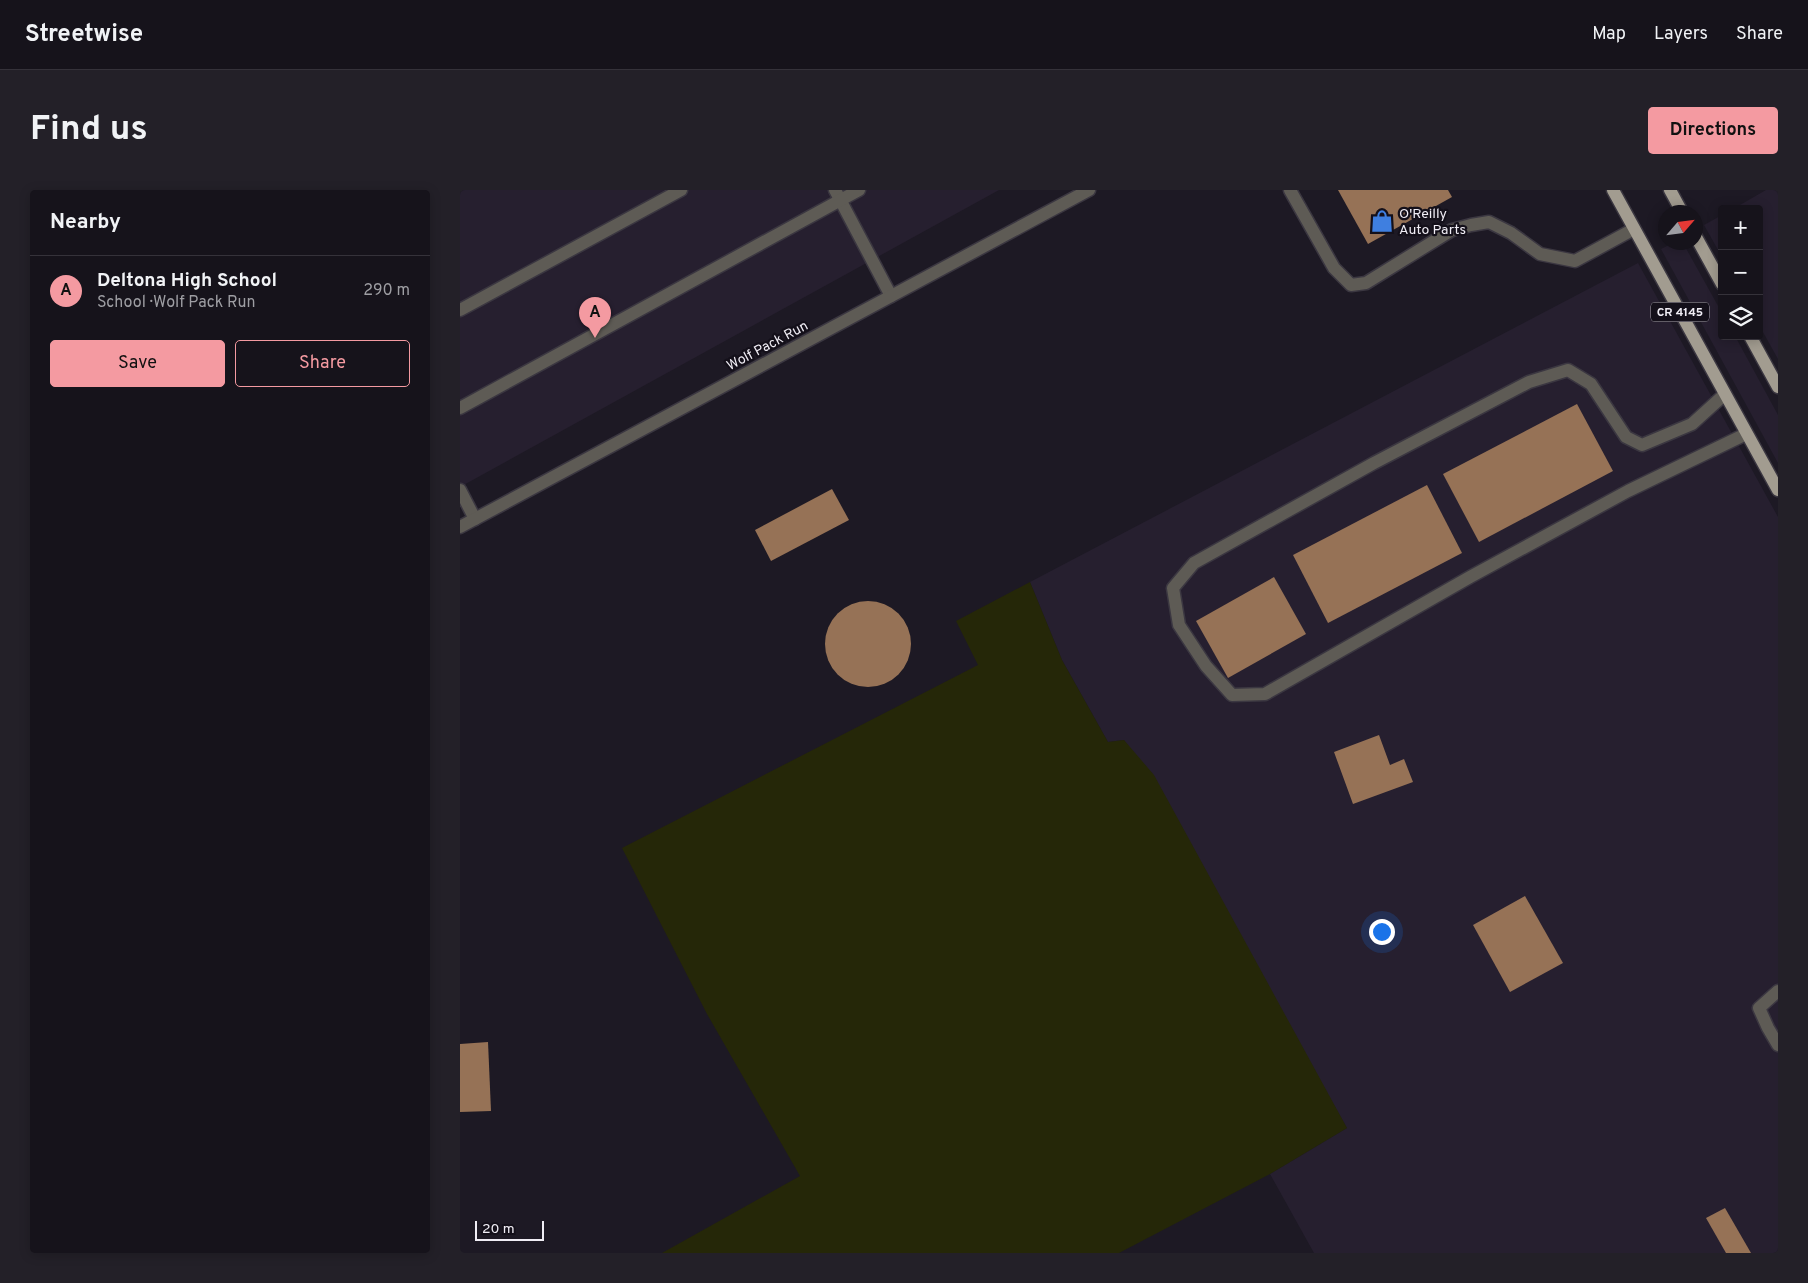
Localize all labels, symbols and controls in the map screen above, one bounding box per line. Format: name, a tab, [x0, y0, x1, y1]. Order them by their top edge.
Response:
text: Streetwise	[25, 20, 143, 50]
text: Map	[1592, 23, 1626, 46]
text: Layers	[1654, 23, 1708, 46]
text: Share	[1736, 23, 1783, 46]
button: Directions	[1648, 107, 1778, 154]
text: Find us	[30, 108, 148, 152]
north arrow	[1658, 205, 1703, 250]
map controls	[1718, 205, 1763, 340]
button: +	[1718, 205, 1763, 250]
place label: O'Reilly Auto Parts	[1399, 206, 1466, 239]
shop icon: O'Reilly Auto Parts	[1369, 208, 1395, 234]
text: Nearby	[50, 209, 121, 236]
button: −	[1718, 250, 1763, 295]
text: Deltona High School	[97, 269, 277, 293]
text: A	[60, 281, 72, 301]
text: 290 m	[363, 281, 410, 301]
text: School · Wolf Pack Run	[97, 293, 256, 313]
button: layers	[1718, 295, 1763, 340]
pin: A	[579, 297, 611, 338]
road number: CR 4145	[1651, 302, 1709, 322]
street label: Wolf Pack Run	[724, 318, 811, 375]
button: Save	[50, 340, 225, 387]
button: Share	[235, 340, 410, 387]
your location	[1369, 919, 1395, 945]
scale bar	[475, 1218, 544, 1241]
text: 20 m	[482, 1221, 515, 1238]

